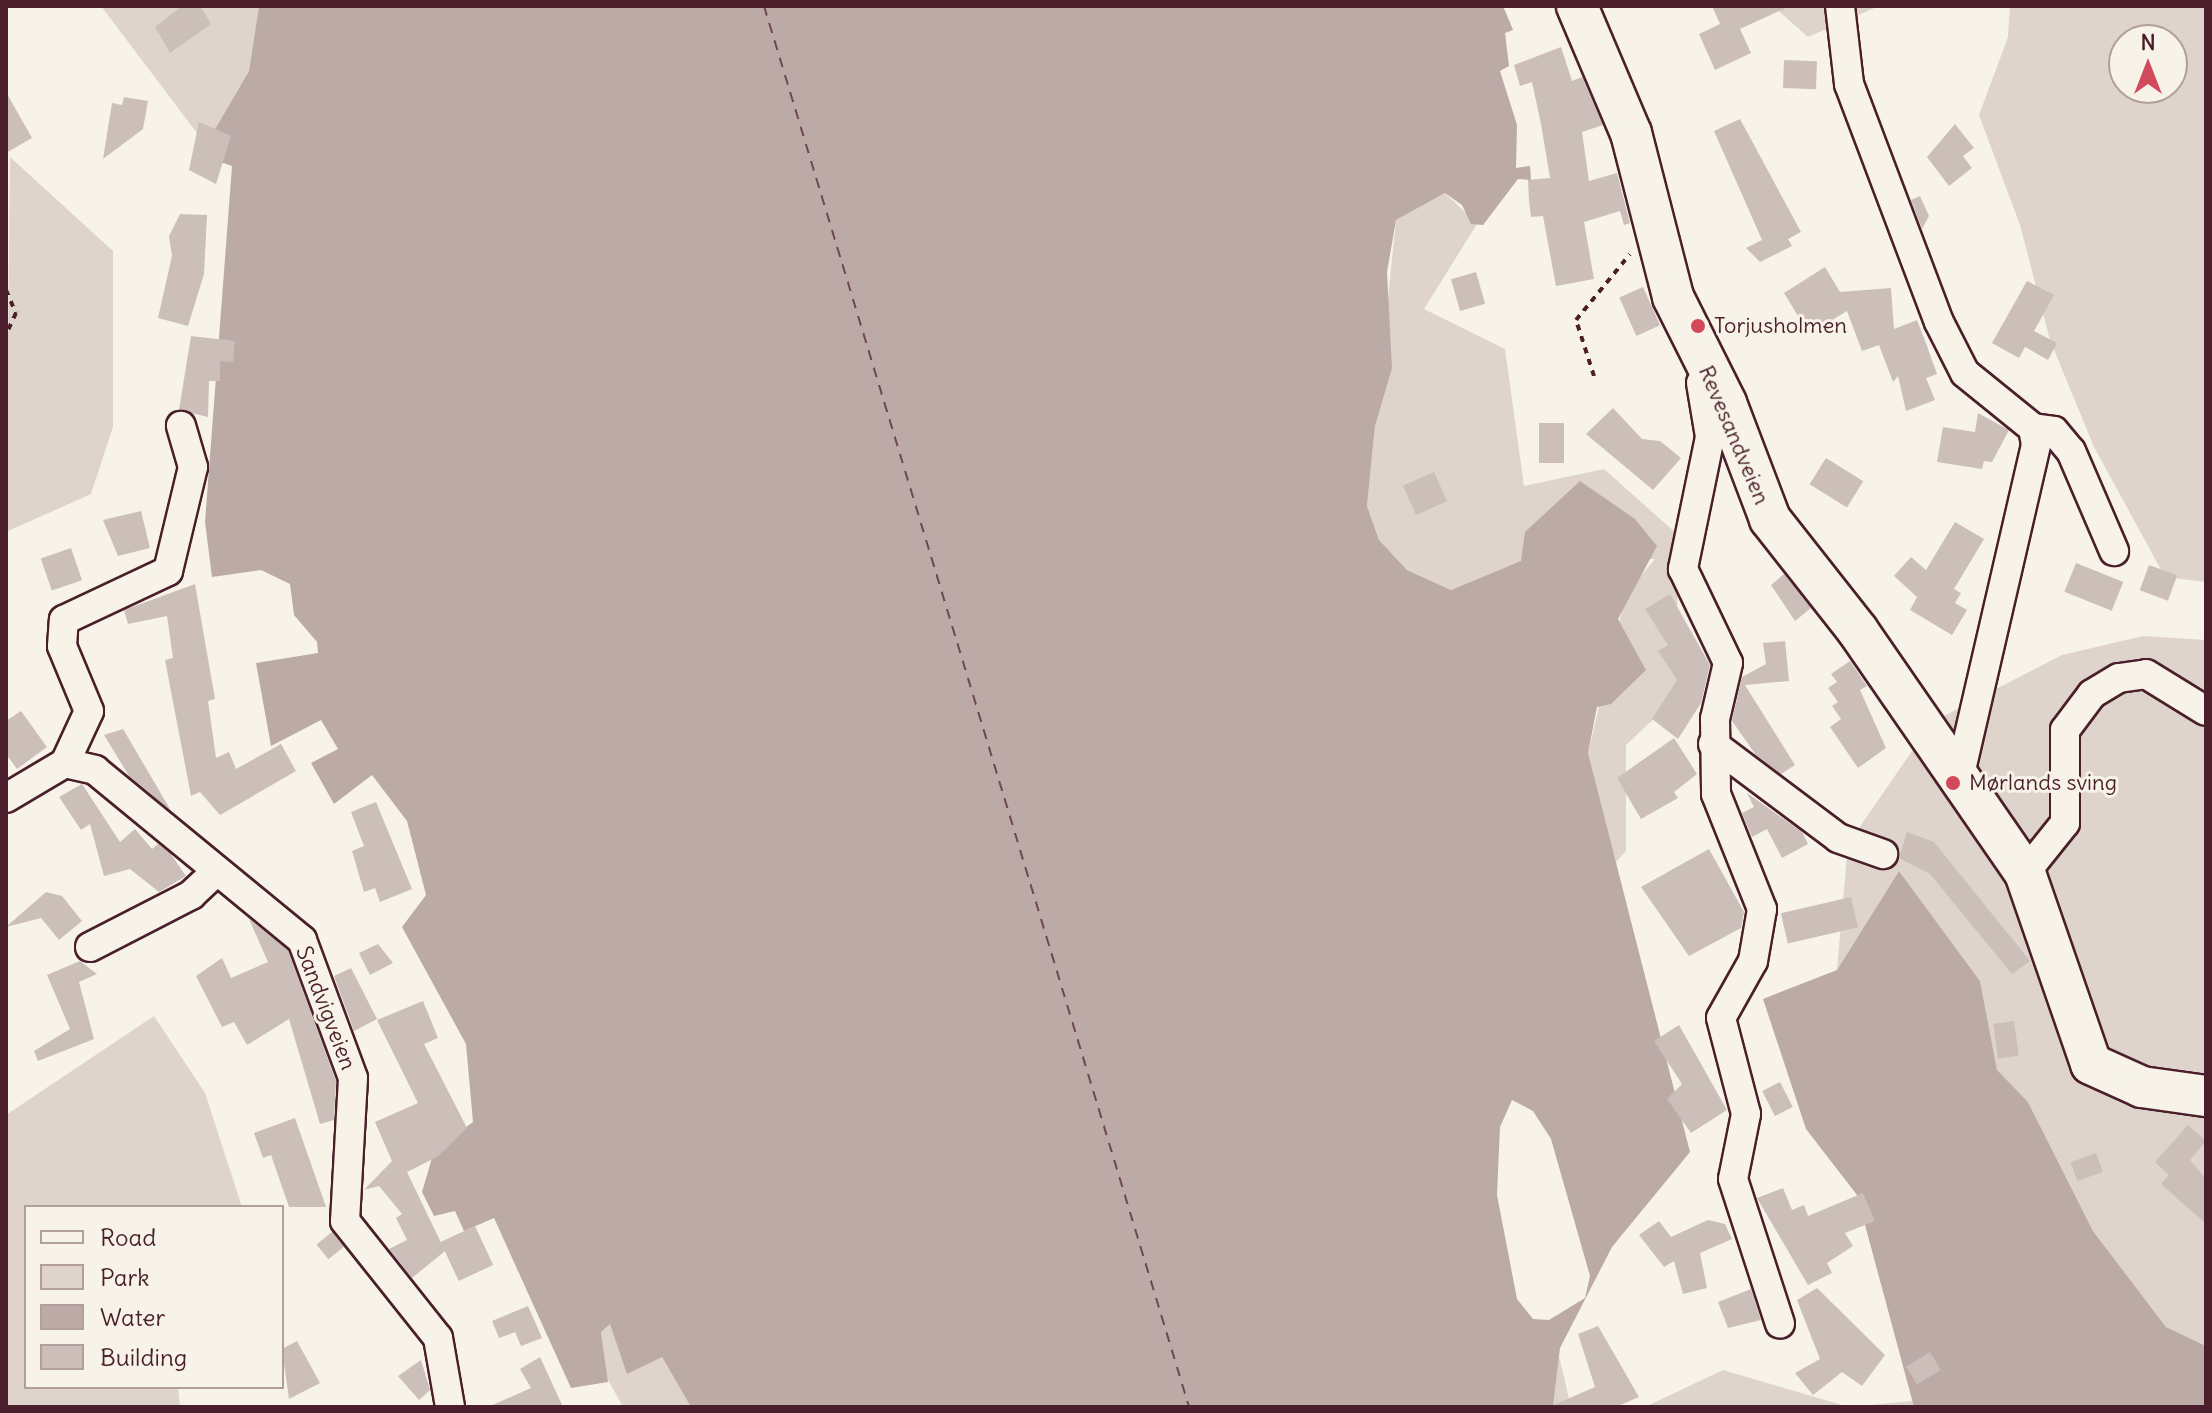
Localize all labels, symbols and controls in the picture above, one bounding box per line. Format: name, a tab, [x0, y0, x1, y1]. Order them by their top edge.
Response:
north arrow	[2108, 24, 2188, 104]
text: N	[2140, 28, 2156, 56]
place label: Torjusholmen	[1714, 313, 1847, 339]
marker: Torjusholmen	[1689, 317, 1707, 335]
street label: Revesandveien	[1693, 362, 1775, 508]
place label: Mørlands sving	[1969, 770, 2117, 796]
marker: Mørlands sving	[1944, 774, 1962, 792]
street label: Sandvigveien	[290, 942, 362, 1074]
legend	[24, 1205, 284, 1389]
text: Road	[100, 1222, 156, 1252]
text: Park	[100, 1262, 150, 1292]
text: Water	[100, 1302, 165, 1332]
text: Building	[100, 1342, 187, 1372]

